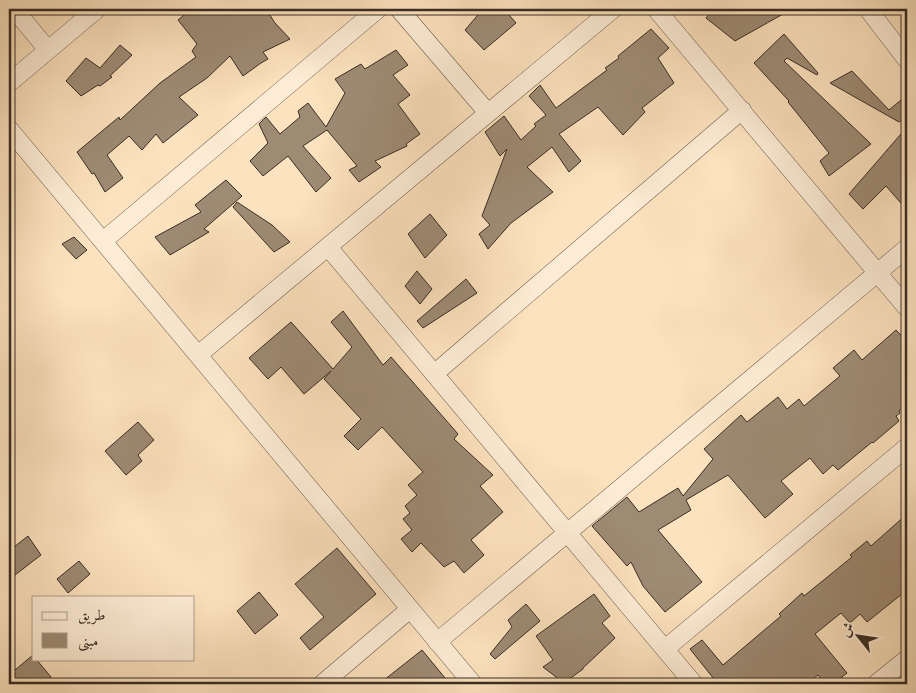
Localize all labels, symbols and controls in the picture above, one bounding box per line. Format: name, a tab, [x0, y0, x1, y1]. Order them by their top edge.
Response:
legend	[32, 596, 195, 660]
text: طريق	[78, 606, 105, 625]
north arrow	[834, 610, 884, 660]
text: ش	[836, 619, 858, 640]
text: مبنى	[78, 632, 98, 652]

